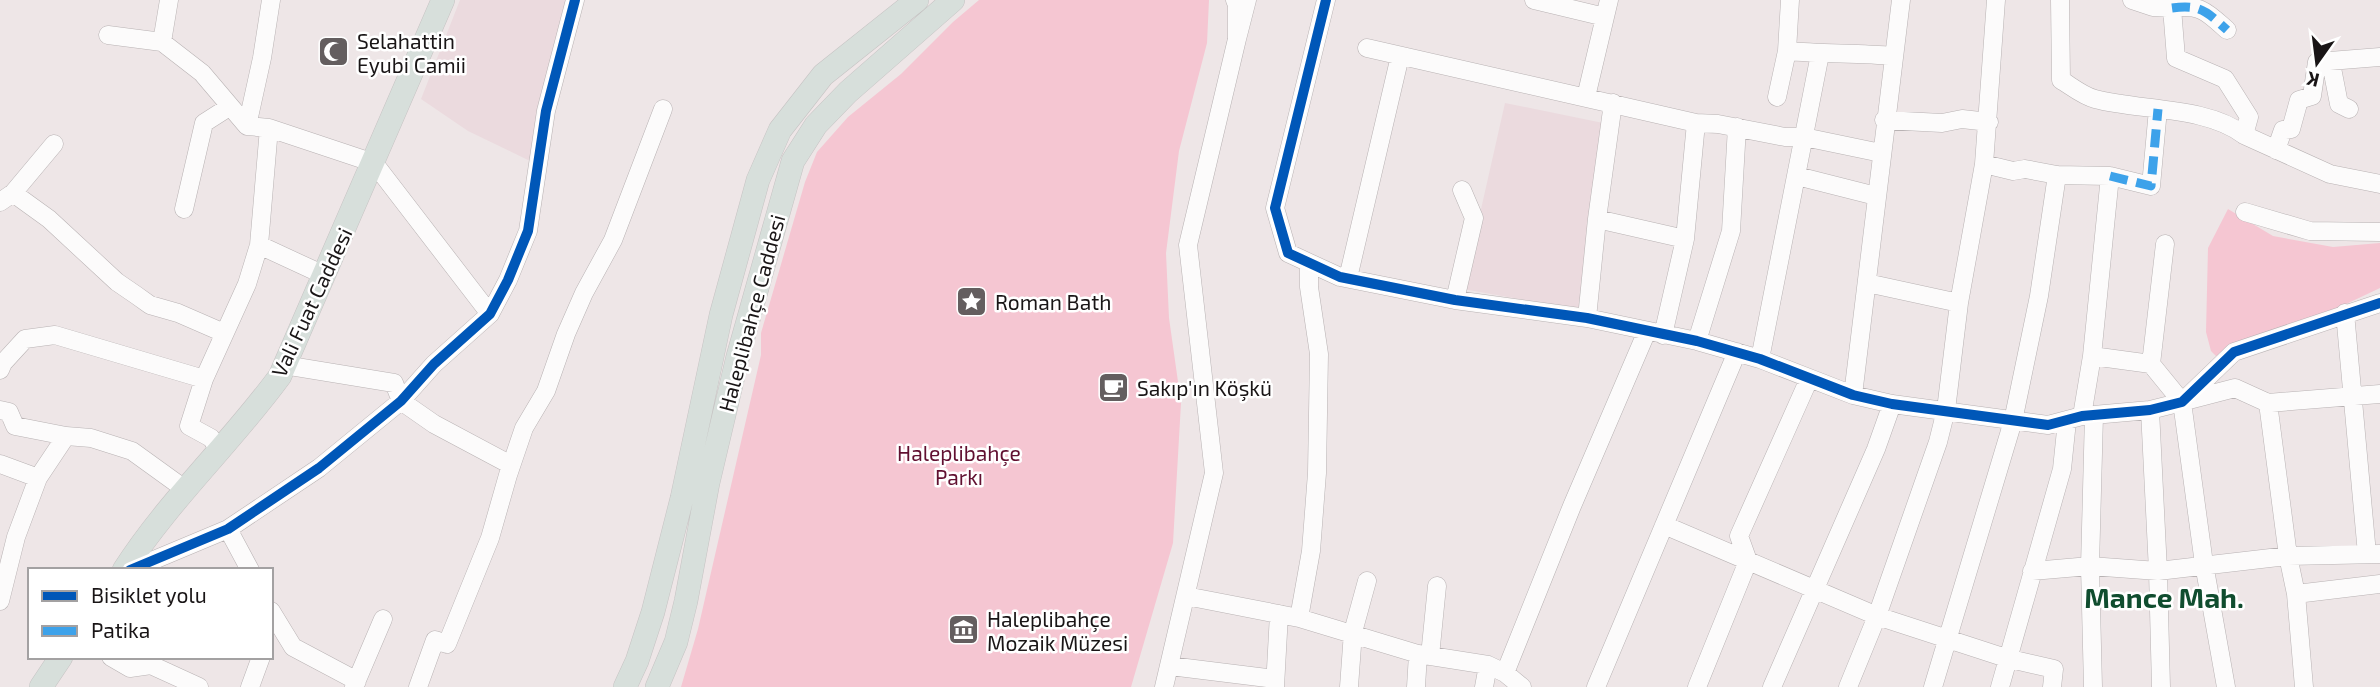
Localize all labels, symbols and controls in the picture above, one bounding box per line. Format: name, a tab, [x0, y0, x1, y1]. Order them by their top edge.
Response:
place label: Selahattin Eyubi Camii	[357, 28, 466, 77]
north arrow	[2282, 28, 2352, 98]
mosque icon: Selahattin Eyubi Camii	[317, 35, 351, 69]
text: K	[2304, 67, 2321, 93]
street label: Haleplibahçe Caddesi	[713, 212, 791, 415]
street label: Vali Fuat Caddesi	[265, 223, 357, 381]
place icon: Roman Bath	[955, 284, 989, 318]
place label: Roman Bath	[995, 289, 1111, 314]
cafe icon: Sakıp'ın Köşkü	[1097, 370, 1131, 404]
place label: Sakıp'ın Köşkü	[1137, 375, 1272, 402]
park label: Haleplibahçe Parkı	[897, 440, 1021, 489]
legend	[28, 568, 273, 659]
district label: Mance Mah.	[2084, 580, 2244, 614]
text: Bisiklet yolu	[91, 582, 207, 607]
place label: Haleplibahçe Mozaik Müzesi	[987, 606, 1128, 655]
museum icon: Haleplibahçe Mozaik Müzesi	[947, 613, 981, 647]
text: Patika	[91, 617, 150, 642]

